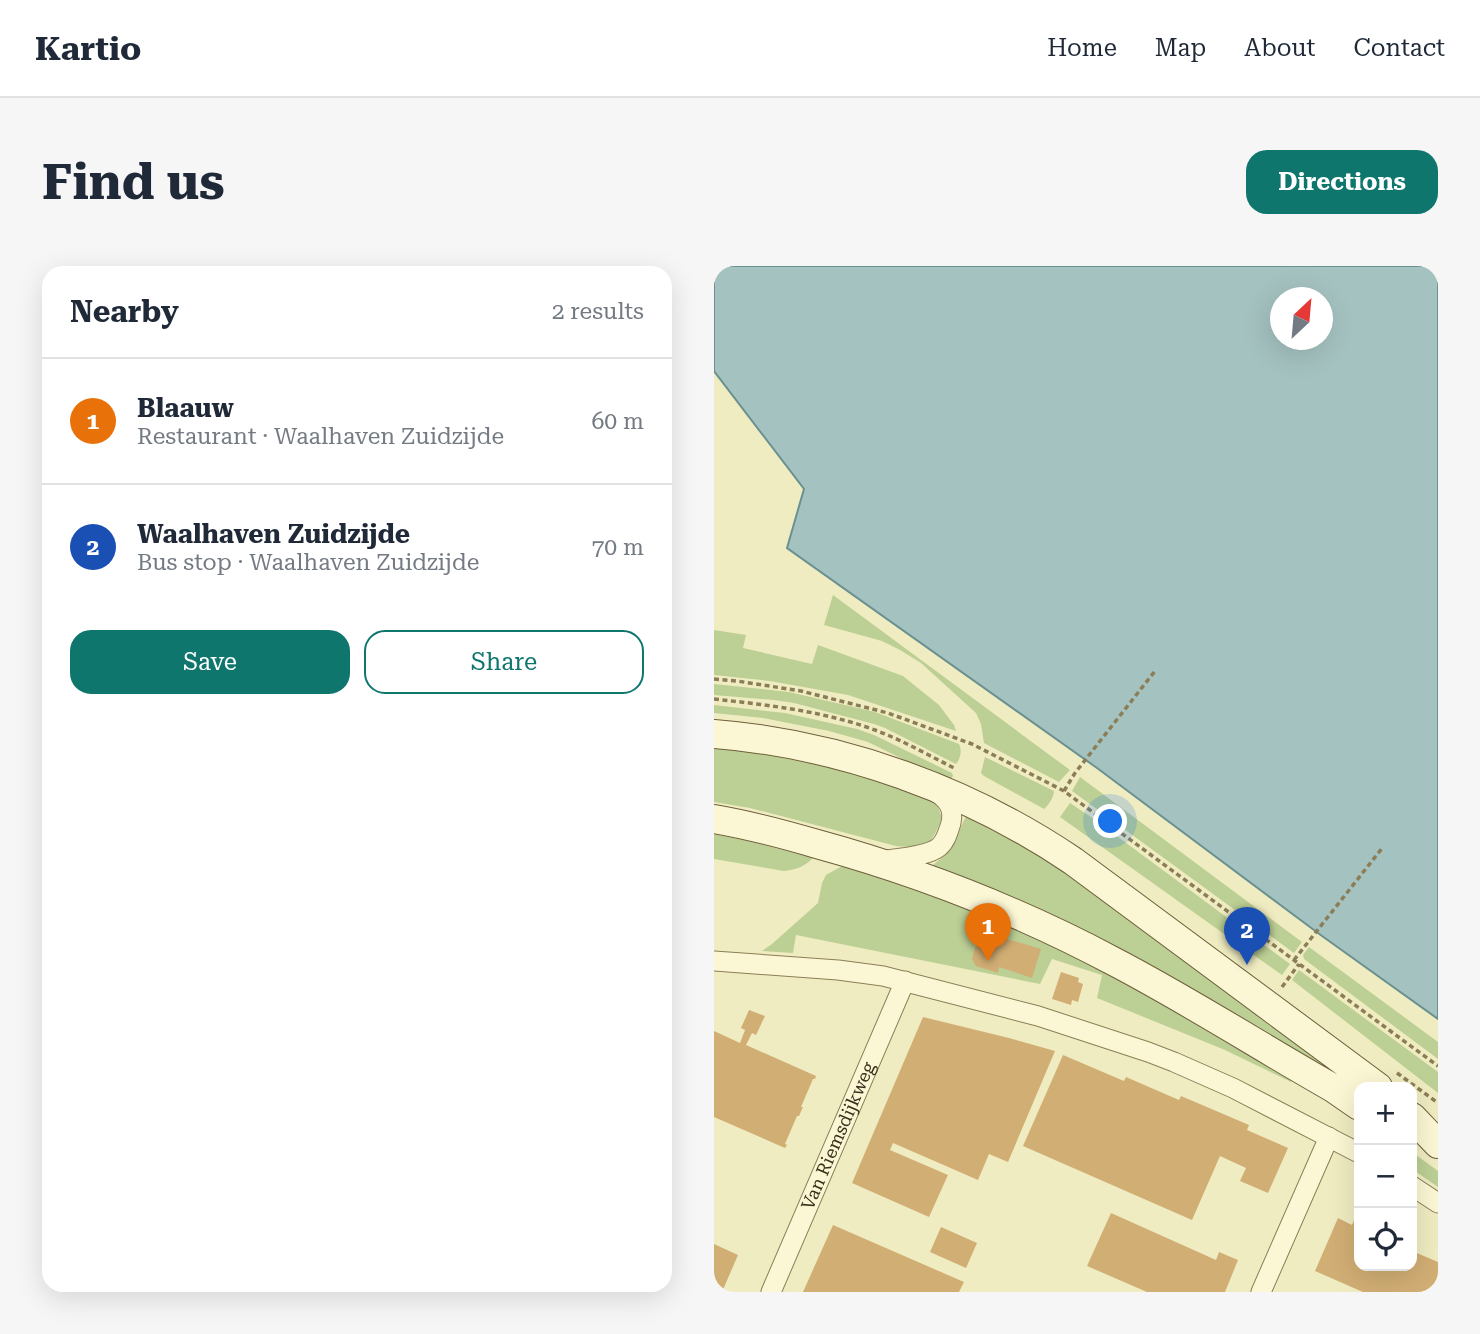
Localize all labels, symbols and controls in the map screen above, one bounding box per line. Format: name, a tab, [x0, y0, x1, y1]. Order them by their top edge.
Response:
text: Kartio	[35, 29, 141, 68]
text: Home	[1047, 34, 1117, 62]
text: Map	[1155, 34, 1206, 62]
text: About	[1244, 34, 1315, 62]
text: Contact	[1353, 34, 1445, 62]
button: Directions	[1246, 150, 1438, 214]
text: Find us	[42, 154, 225, 211]
north arrow	[1270, 287, 1333, 350]
text: Nearby	[70, 294, 179, 329]
text: 2 results	[552, 298, 644, 325]
text: Blaauw	[137, 393, 234, 423]
text: 1	[87, 408, 99, 435]
text: 60 m	[591, 408, 644, 435]
text: Restaurant · Waalhaven Zuidzijde	[137, 423, 504, 450]
text: Waalhaven Zuidzijde	[137, 519, 410, 549]
text: 2	[87, 534, 99, 561]
text: 70 m	[591, 534, 644, 561]
text: Bus stop · Waalhaven Zuidzijde	[137, 549, 479, 576]
button: Save	[70, 630, 350, 694]
button: Share	[364, 630, 644, 694]
your location	[1093, 804, 1127, 838]
pin: 1	[965, 903, 1011, 961]
pin: 2	[1224, 907, 1270, 965]
street label: Van Riemsdijkweg	[797, 1058, 879, 1213]
map controls	[1354, 1082, 1417, 1271]
button: +	[1354, 1082, 1417, 1145]
button: −	[1354, 1145, 1417, 1208]
button: locate	[1354, 1208, 1417, 1271]

